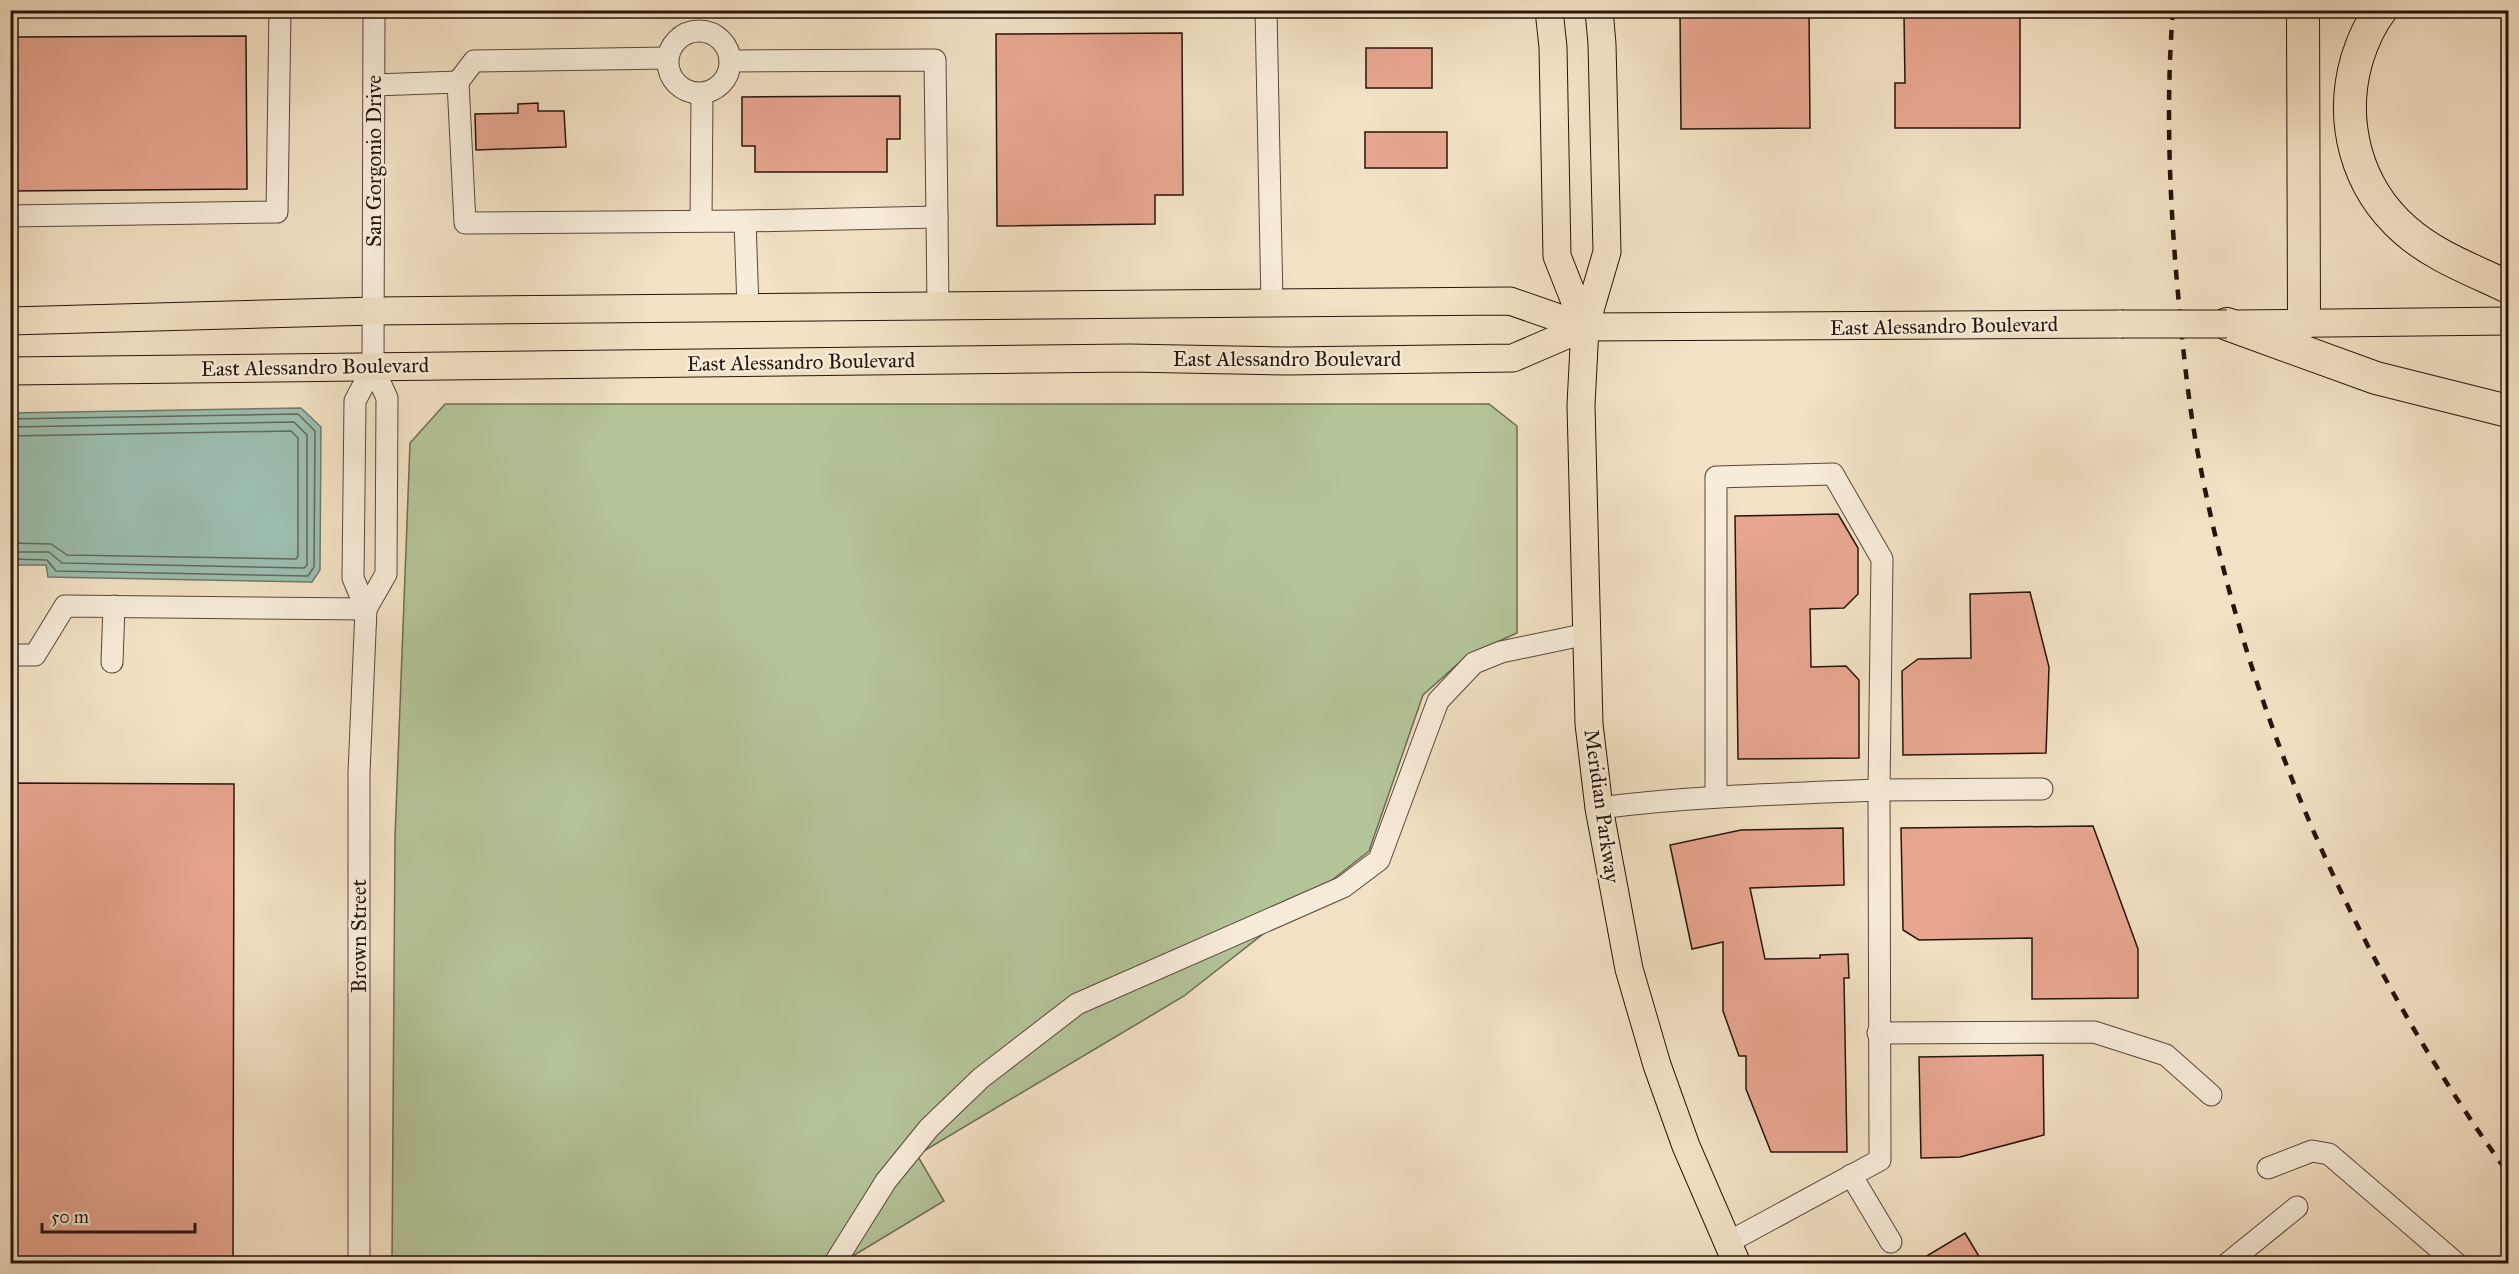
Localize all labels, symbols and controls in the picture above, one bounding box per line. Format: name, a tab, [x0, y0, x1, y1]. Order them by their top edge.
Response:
street label: San Gorgonio Drive	[361, 75, 387, 247]
street label: East Alessandro Boulevard	[1830, 311, 2059, 341]
street label: East Alessandro Boulevard	[1173, 346, 1402, 372]
street label: East Alessandro Boulevard	[687, 347, 916, 377]
street label: East Alessandro Boulevard	[201, 352, 430, 382]
street label: Meridian Parkway	[1578, 727, 1626, 886]
street label: Brown Street	[346, 878, 372, 993]
scale bar	[42, 1196, 195, 1234]
text: 50 m	[51, 1206, 89, 1228]

